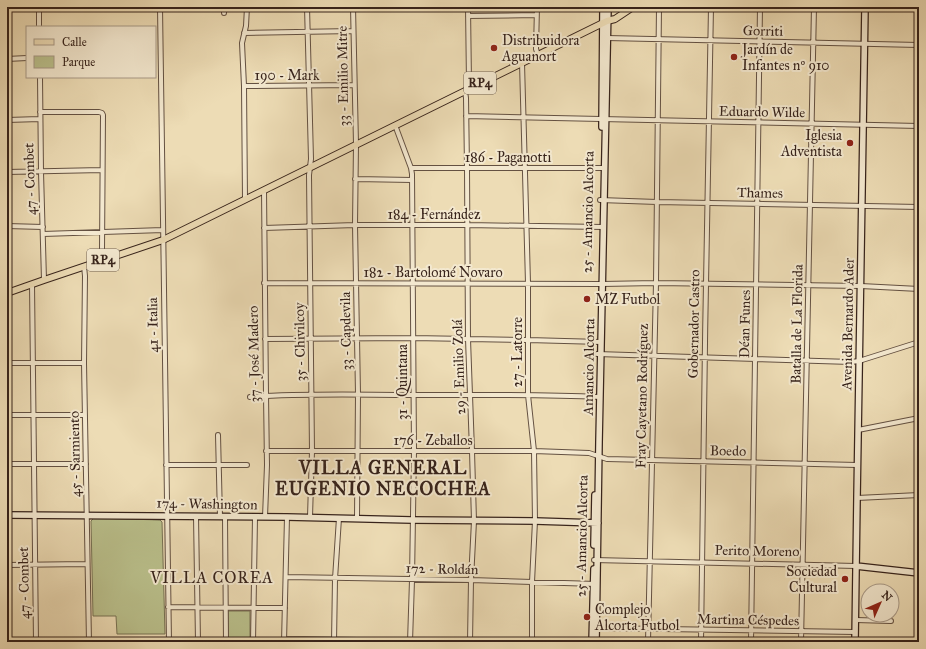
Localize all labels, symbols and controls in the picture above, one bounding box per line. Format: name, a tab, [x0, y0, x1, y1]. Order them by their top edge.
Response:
street label: Gorriti	[743, 22, 784, 40]
street label: 33 - Emilio Mitre	[334, 25, 352, 126]
legend	[26, 26, 156, 78]
place label: Distribuidora Aguanort	[501, 32, 579, 65]
text: Calle	[62, 35, 87, 49]
place label: Jardín de Infantes nº 910	[740, 41, 830, 74]
marker: Distribuidora Aguanort	[489, 43, 499, 53]
marker: Jardín de Infantes nº 910	[729, 52, 739, 62]
text: Parque	[62, 55, 95, 70]
street label: 190 - Mark	[255, 67, 320, 84]
road number: RP4	[464, 72, 496, 94]
street label: Eduardo Wilde	[719, 103, 806, 121]
place label: Iglesia Adventista	[780, 127, 842, 160]
marker: Iglesia Adventista	[845, 138, 855, 148]
street label: 47 - Combet	[20, 142, 40, 215]
street label: 186 - Paganotti	[465, 149, 551, 166]
street label: 25 - Amancio Alcorta	[578, 151, 598, 273]
street label: Thames	[737, 184, 783, 202]
street label: 184 - Fernández	[388, 206, 481, 223]
road number: RP4	[87, 249, 119, 271]
street label: Avenida Bernardo Ader	[838, 257, 858, 391]
street label: 182 - Bartolomé Novaro	[363, 264, 503, 281]
street label: Batalla de La Florida	[787, 264, 807, 384]
street label: Gobernador Castro	[685, 269, 703, 379]
street label: Déan Funes	[736, 290, 754, 358]
street label: 33 - Capdevila	[337, 291, 355, 370]
place label: MZ Futbol	[595, 291, 660, 308]
marker: MZ Futbol	[582, 294, 592, 304]
street label: 41 - Italia	[144, 297, 162, 353]
street label: 35 - Chivilcoy	[291, 302, 309, 382]
street label: 37 - José Madero	[245, 305, 264, 403]
street label: 27 - Latorre	[509, 317, 526, 387]
street label: Amancio Alcorta	[580, 318, 598, 417]
street label: 29 - Emilio Zolá	[449, 319, 469, 415]
street label: Fray Cayetano Rodríguez	[632, 323, 652, 469]
street label: 31 - Quintana	[394, 344, 411, 420]
street label: 45 - Sarmiento	[66, 411, 84, 497]
street label: 176 - Zeballos	[394, 432, 472, 449]
street label: Boedo	[710, 442, 746, 460]
district label: VILLA GENERAL EUGENIO NECOCHEA	[275, 457, 491, 500]
street label: 25 - Amancio Alcorta	[572, 475, 592, 597]
street label: 174 - Washington	[156, 495, 258, 513]
street label: Perito Moreno	[714, 542, 800, 560]
street label: 47 - Combet	[15, 547, 33, 619]
street label: 172 - Roldán	[405, 560, 479, 578]
place label: Sociedad Cultural	[786, 563, 837, 596]
district label: VILLA COREA	[149, 568, 274, 587]
marker: Sociedad Cultural	[840, 574, 850, 584]
north arrow	[860, 583, 900, 623]
text: N	[879, 588, 895, 605]
place label: Complejo Alcorta Futbol	[594, 601, 680, 634]
street label: Martina Céspedes	[697, 611, 799, 629]
marker: Complejo Alcorta Futbol	[582, 612, 592, 622]

